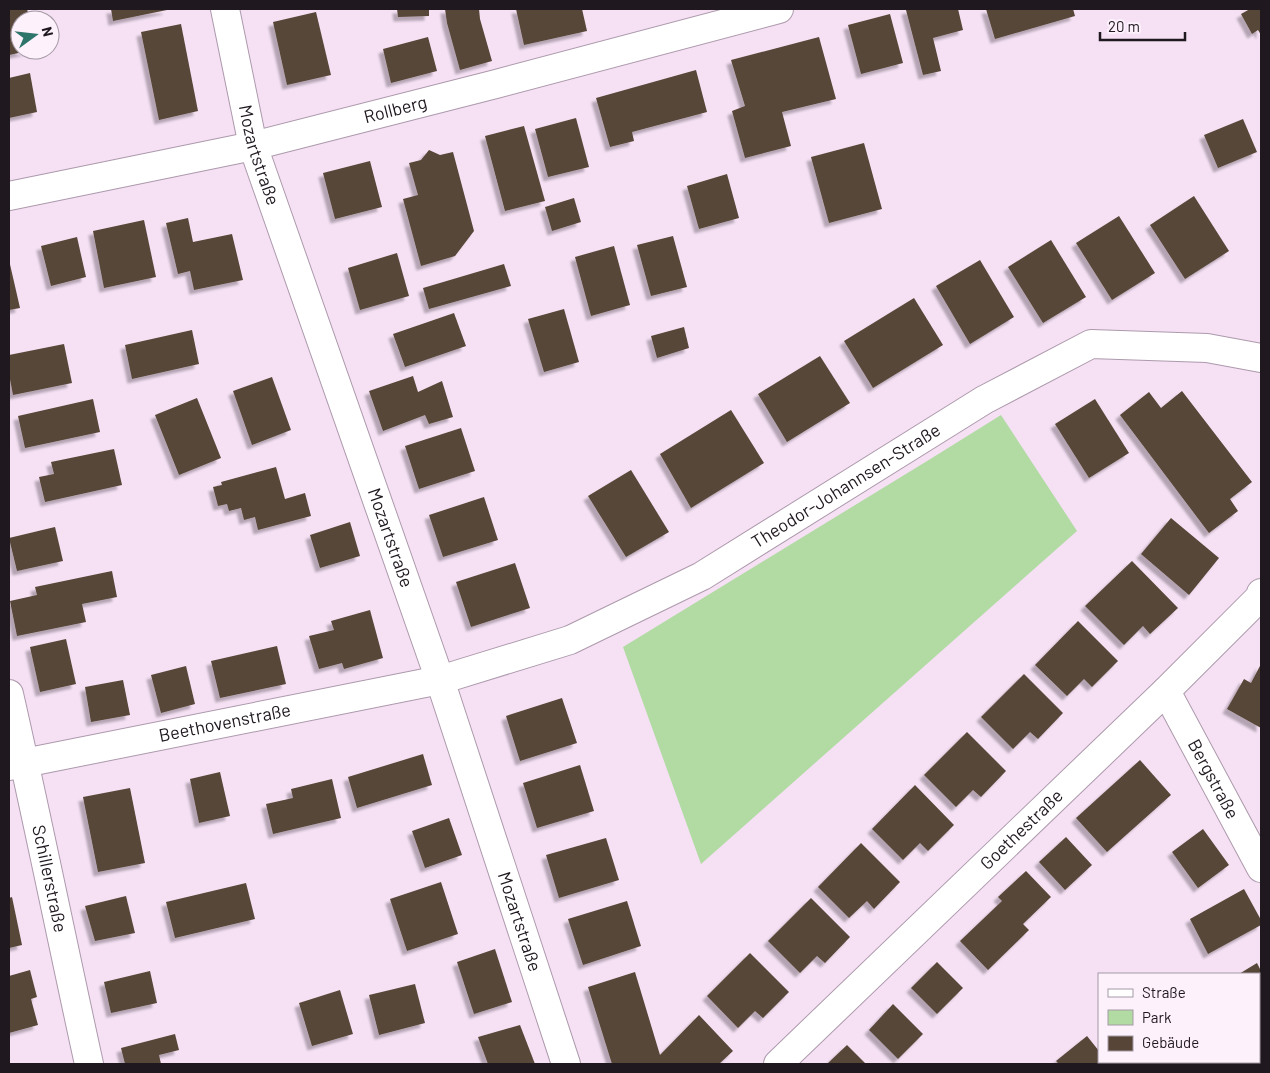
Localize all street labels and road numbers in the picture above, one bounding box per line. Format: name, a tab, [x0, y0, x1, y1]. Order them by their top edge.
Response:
street label: Rollberg	[361, 90, 429, 127]
street label: Mozartstraße	[235, 103, 285, 208]
street label: Theodor-Johannsen-Straße	[747, 418, 944, 552]
street label: Mozartstraße	[364, 485, 419, 590]
street label: Beethovenstraße	[157, 698, 292, 746]
street label: Bergstraße	[1184, 735, 1245, 822]
street label: Goethestraße	[975, 784, 1067, 874]
street label: Schillerstraße	[28, 823, 72, 934]
street label: Mozartstraße	[494, 869, 547, 974]

